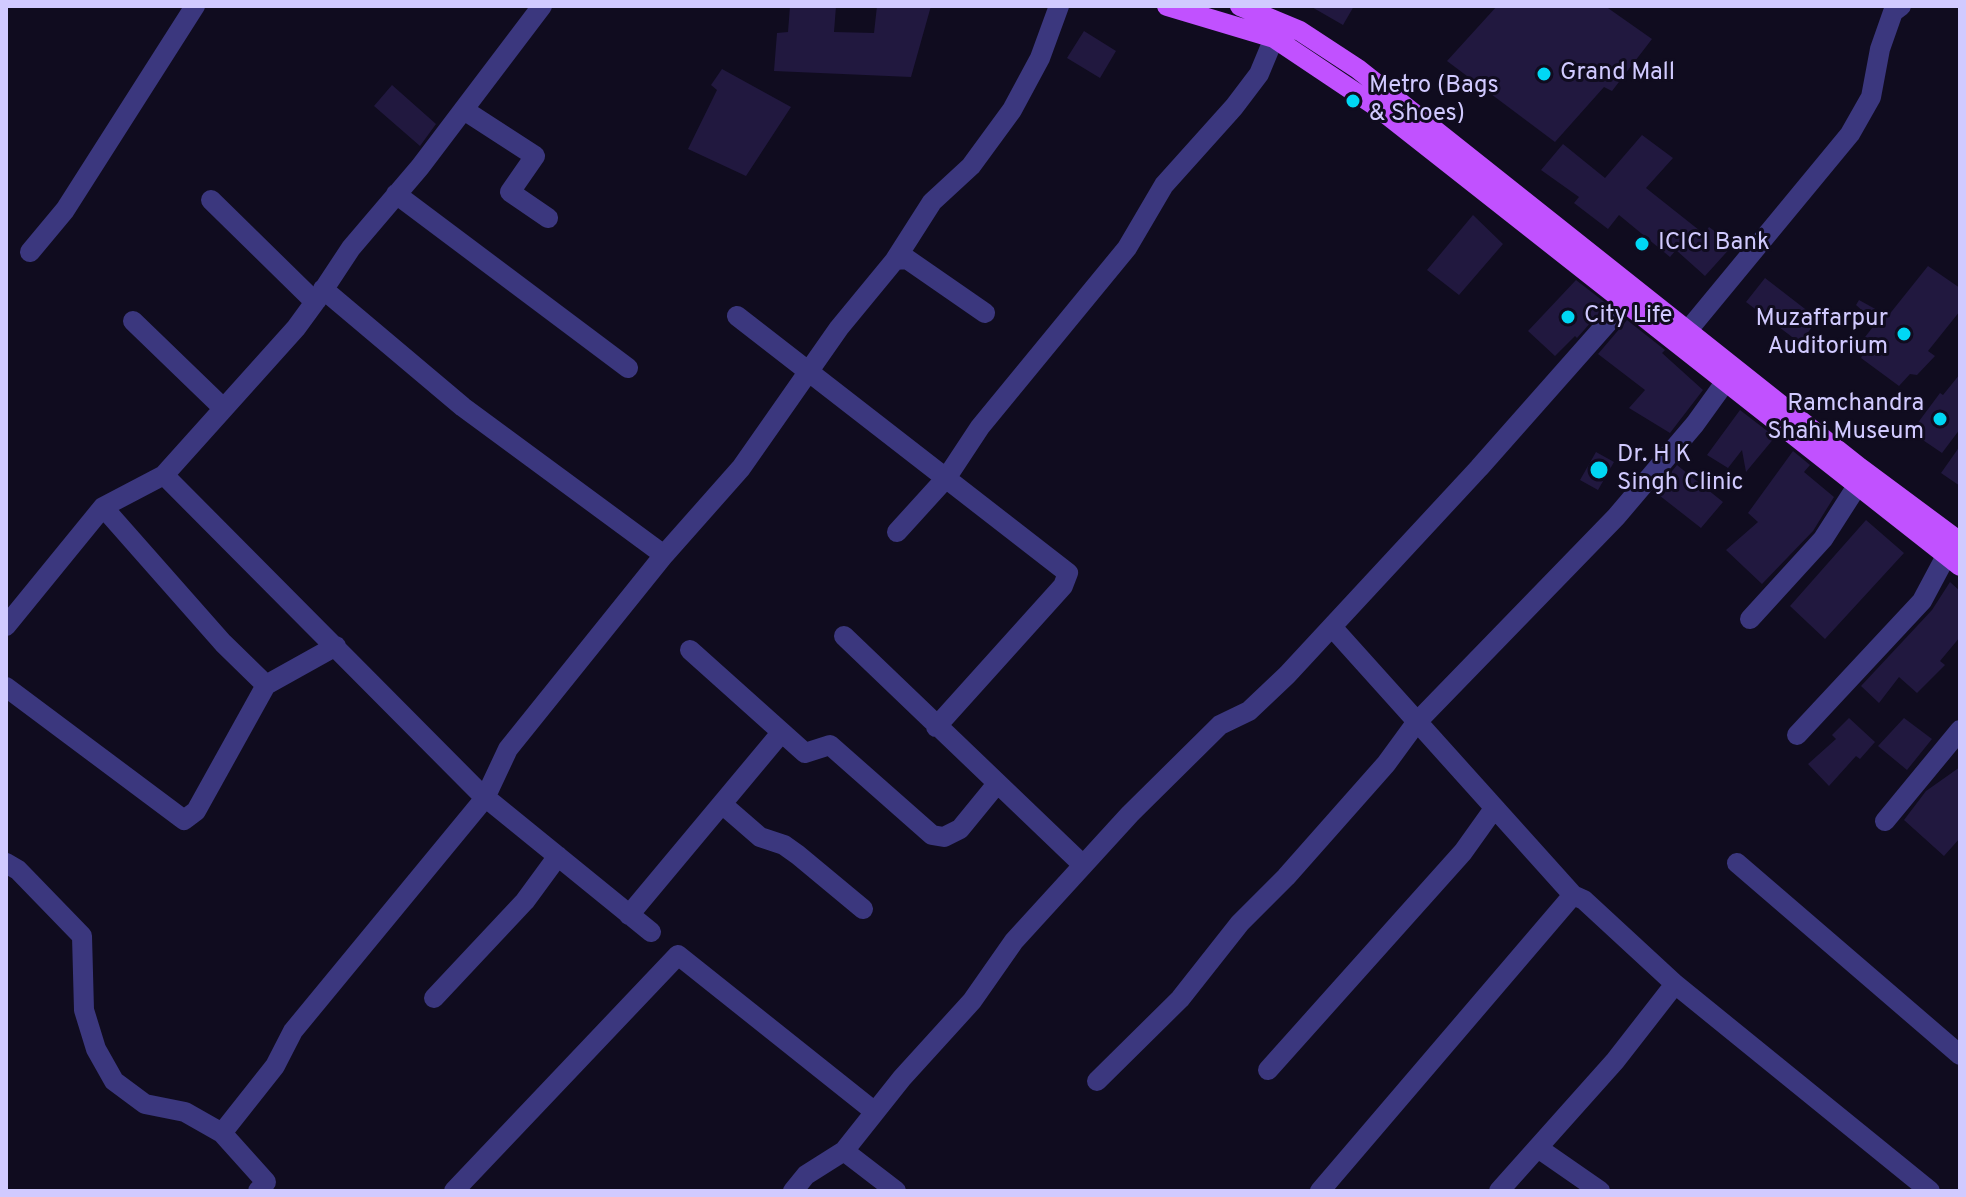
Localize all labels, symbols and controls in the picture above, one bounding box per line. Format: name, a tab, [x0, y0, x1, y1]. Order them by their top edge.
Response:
place label: Grand Mall	[1560, 60, 1675, 88]
marker: Grand Mall	[1535, 65, 1553, 83]
place label: Metro (Bags & Shoes)	[1369, 73, 1499, 129]
marker: Metro (Bags & Shoes)	[1344, 92, 1362, 110]
place label: ICICI Bank	[1658, 230, 1770, 258]
marker: ICICI Bank	[1633, 235, 1651, 253]
place label: City Life	[1584, 303, 1672, 331]
place label: Muzaffarpur Auditorium	[1756, 306, 1888, 362]
marker: City Life	[1559, 308, 1577, 326]
marker: Muzaffarpur Auditorium	[1895, 325, 1913, 343]
place label: Ramchandra Shahi Museum	[1767, 391, 1924, 447]
marker: Ramchandra Shahi Museum	[1931, 410, 1949, 428]
place label: Dr. H K Singh Clinic	[1617, 442, 1744, 498]
marker: Dr. H K Singh Clinic	[1588, 459, 1610, 481]

